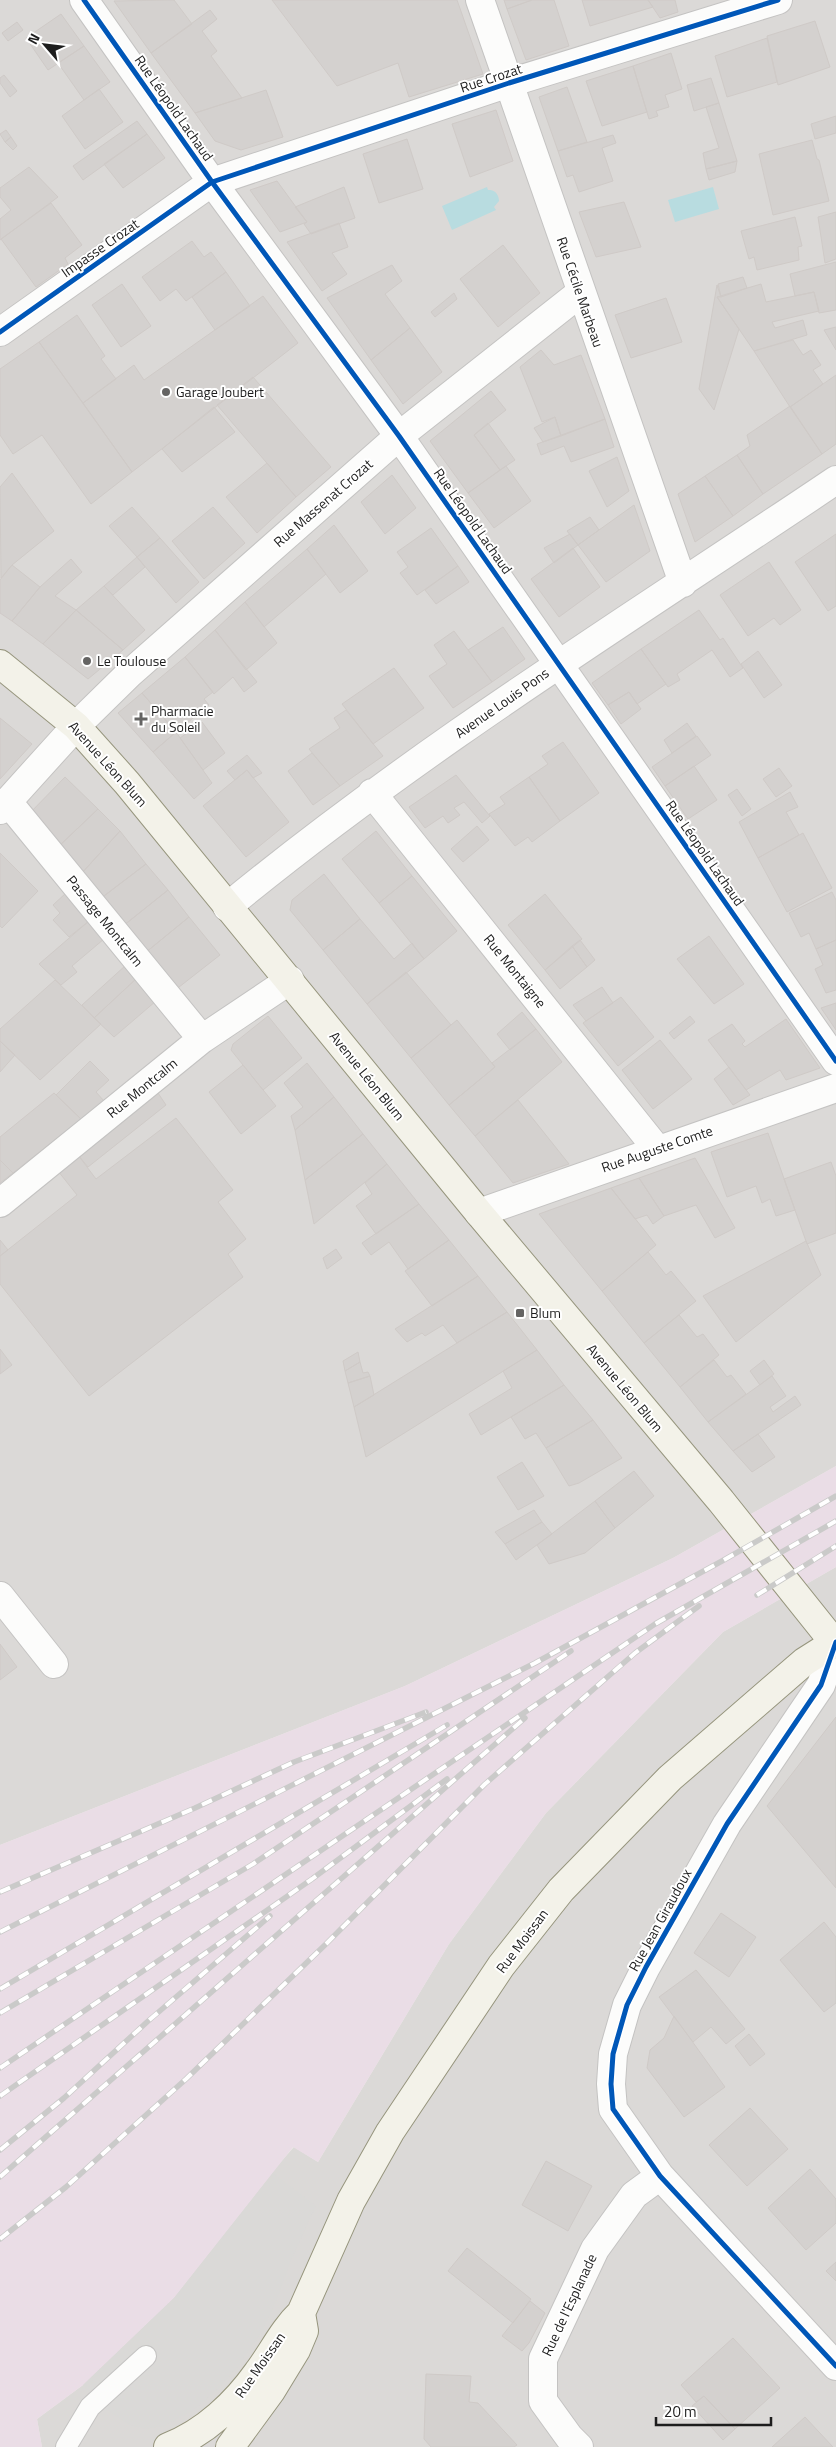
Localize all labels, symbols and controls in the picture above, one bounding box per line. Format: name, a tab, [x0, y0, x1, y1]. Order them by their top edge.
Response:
north arrow	[20, 20, 70, 70]
text: N	[22, 29, 45, 48]
street label: Rue Léopold Lachaud	[130, 51, 219, 165]
street label: Rue Crozat	[457, 58, 525, 97]
street label: Impasse Crozat	[57, 213, 143, 282]
street label: Rue Cécile Marbeau	[552, 234, 609, 350]
place label: Garage Joubert	[176, 381, 264, 402]
marker: Garage Joubert	[160, 386, 172, 398]
street label: Rue Massenat Crozat	[268, 453, 377, 552]
street label: Rue Léopold Lachaud	[429, 464, 518, 578]
place label: Le Toulouse	[97, 650, 166, 671]
marker: Le Toulouse	[81, 655, 93, 667]
street label: Avenue Louis Pons	[450, 662, 553, 743]
place label: Pharmacie du Soleil	[151, 700, 214, 737]
marker: Pharmacie du Soleil	[135, 713, 147, 725]
street label: Avenue Léon Blum	[64, 716, 153, 811]
street label: Rue Léopold Lachaud	[661, 796, 750, 910]
street label: Passage Montcalm	[62, 870, 149, 971]
street label: Rue Montaigne	[479, 929, 552, 1012]
street label: Avenue Léon Blum	[325, 1026, 410, 1125]
street label: Rue Montcalm	[102, 1052, 182, 1123]
street label: Rue Auguste Comte	[598, 1120, 715, 1177]
place label: Blum	[530, 1302, 561, 1323]
marker: Blum	[514, 1307, 526, 1319]
street label: Avenue Léon Blum	[582, 1339, 669, 1436]
street label: Rue Jean Giraudoux	[623, 1864, 697, 1975]
street label: Rue Moissan	[490, 1904, 553, 1977]
street label: Rue de l'Esplanade	[536, 2250, 601, 2359]
street label: Rue Moissan	[229, 2328, 290, 2402]
scale bar	[656, 2394, 771, 2426]
text: 20 m	[664, 2400, 697, 2423]

